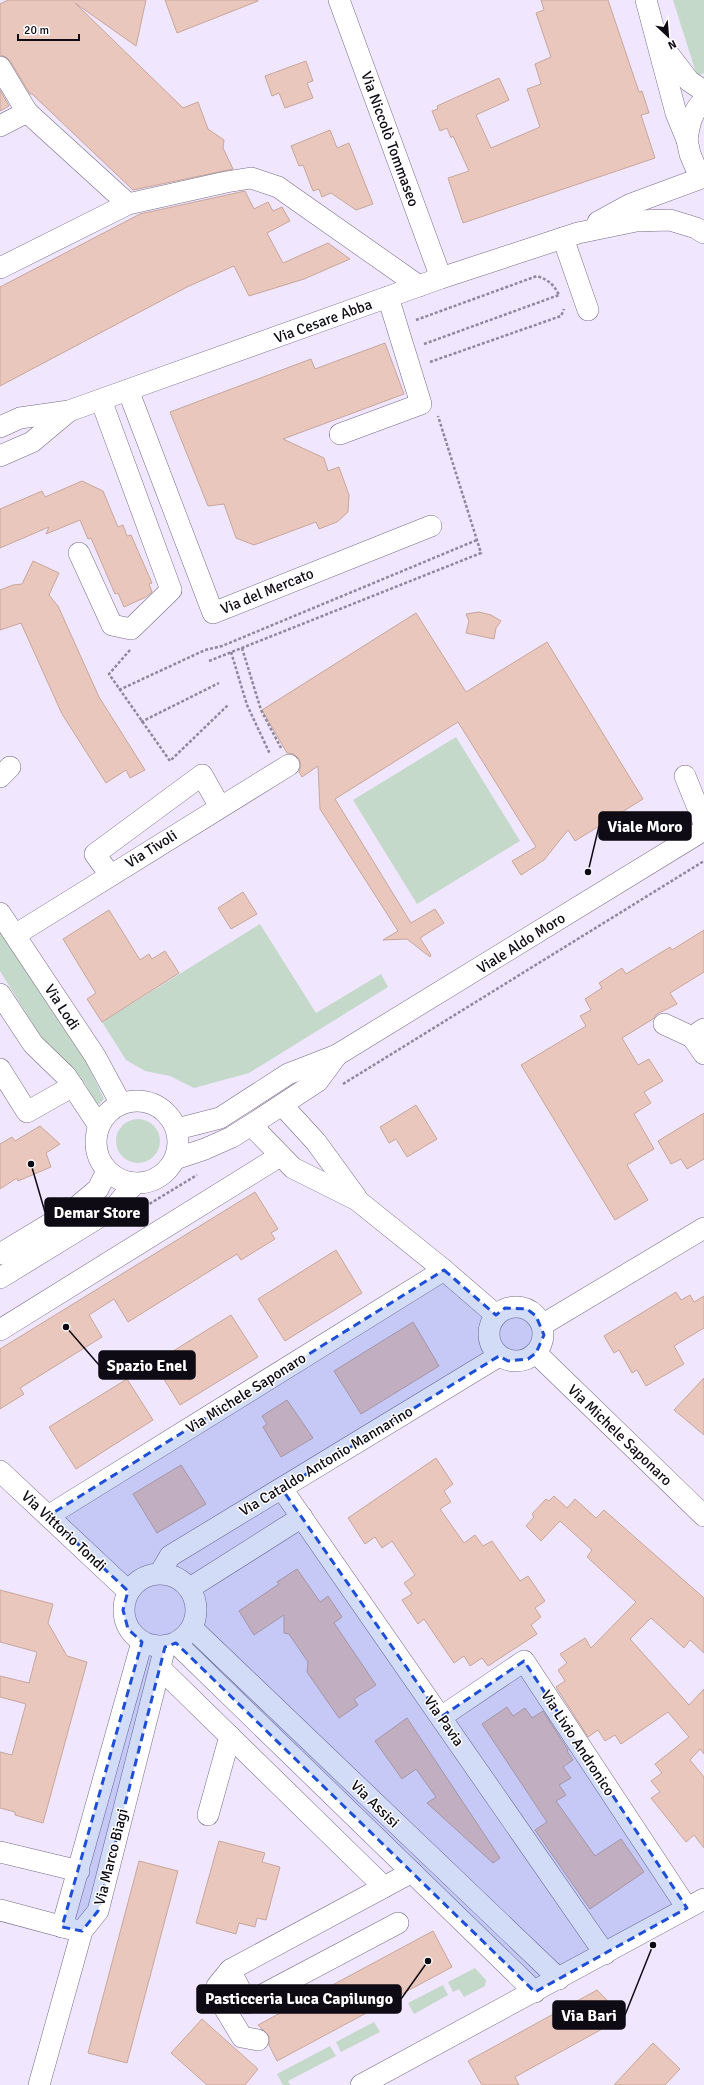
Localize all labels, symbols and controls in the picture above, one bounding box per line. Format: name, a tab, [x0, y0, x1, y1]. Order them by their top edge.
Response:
scale bar	[18, 16, 79, 42]
north arrow	[648, 16, 688, 56]
text: 20 m	[24, 23, 49, 38]
text: N	[666, 37, 678, 52]
street label: Via Niccolò Tommaseo	[357, 69, 423, 209]
street label: Via Cesare Abba	[272, 295, 374, 347]
street label: Via del Mercato	[218, 564, 316, 618]
callout: Viale Moro	[599, 812, 691, 840]
text: Viale Moro	[607, 817, 683, 837]
street label: Via Tivoli	[122, 826, 180, 872]
street label: Viale Aldo Moro	[474, 909, 569, 977]
street label: Via Lodi	[41, 981, 83, 1033]
callout: Demar Store	[45, 1198, 148, 1226]
text: Demar Store	[54, 1203, 140, 1223]
street label: Via Michele Saponaro	[183, 1349, 309, 1437]
callout: Spazio Enel	[99, 1351, 195, 1379]
text: Spazio Enel	[107, 1356, 187, 1376]
street label: Via Michele Saponaro	[564, 1381, 676, 1490]
street label: Via Cataldo Antonio Mannarino	[236, 1402, 416, 1520]
street label: Via Vittorio Tondi	[18, 1487, 110, 1575]
street label: Via Livio Andronico	[537, 1687, 619, 1799]
street label: Via Pavia	[420, 1692, 468, 1750]
street label: Via Assisi	[347, 1776, 403, 1832]
street label: Via Marco Biagi	[90, 1807, 132, 1907]
callout: Pasticceria Luca Capilungo	[197, 1985, 401, 2013]
text: Pasticceria Luca Capilungo	[205, 1989, 393, 2009]
callout: Via Bari	[553, 2001, 625, 2029]
text: Via Bari	[561, 2006, 617, 2026]

